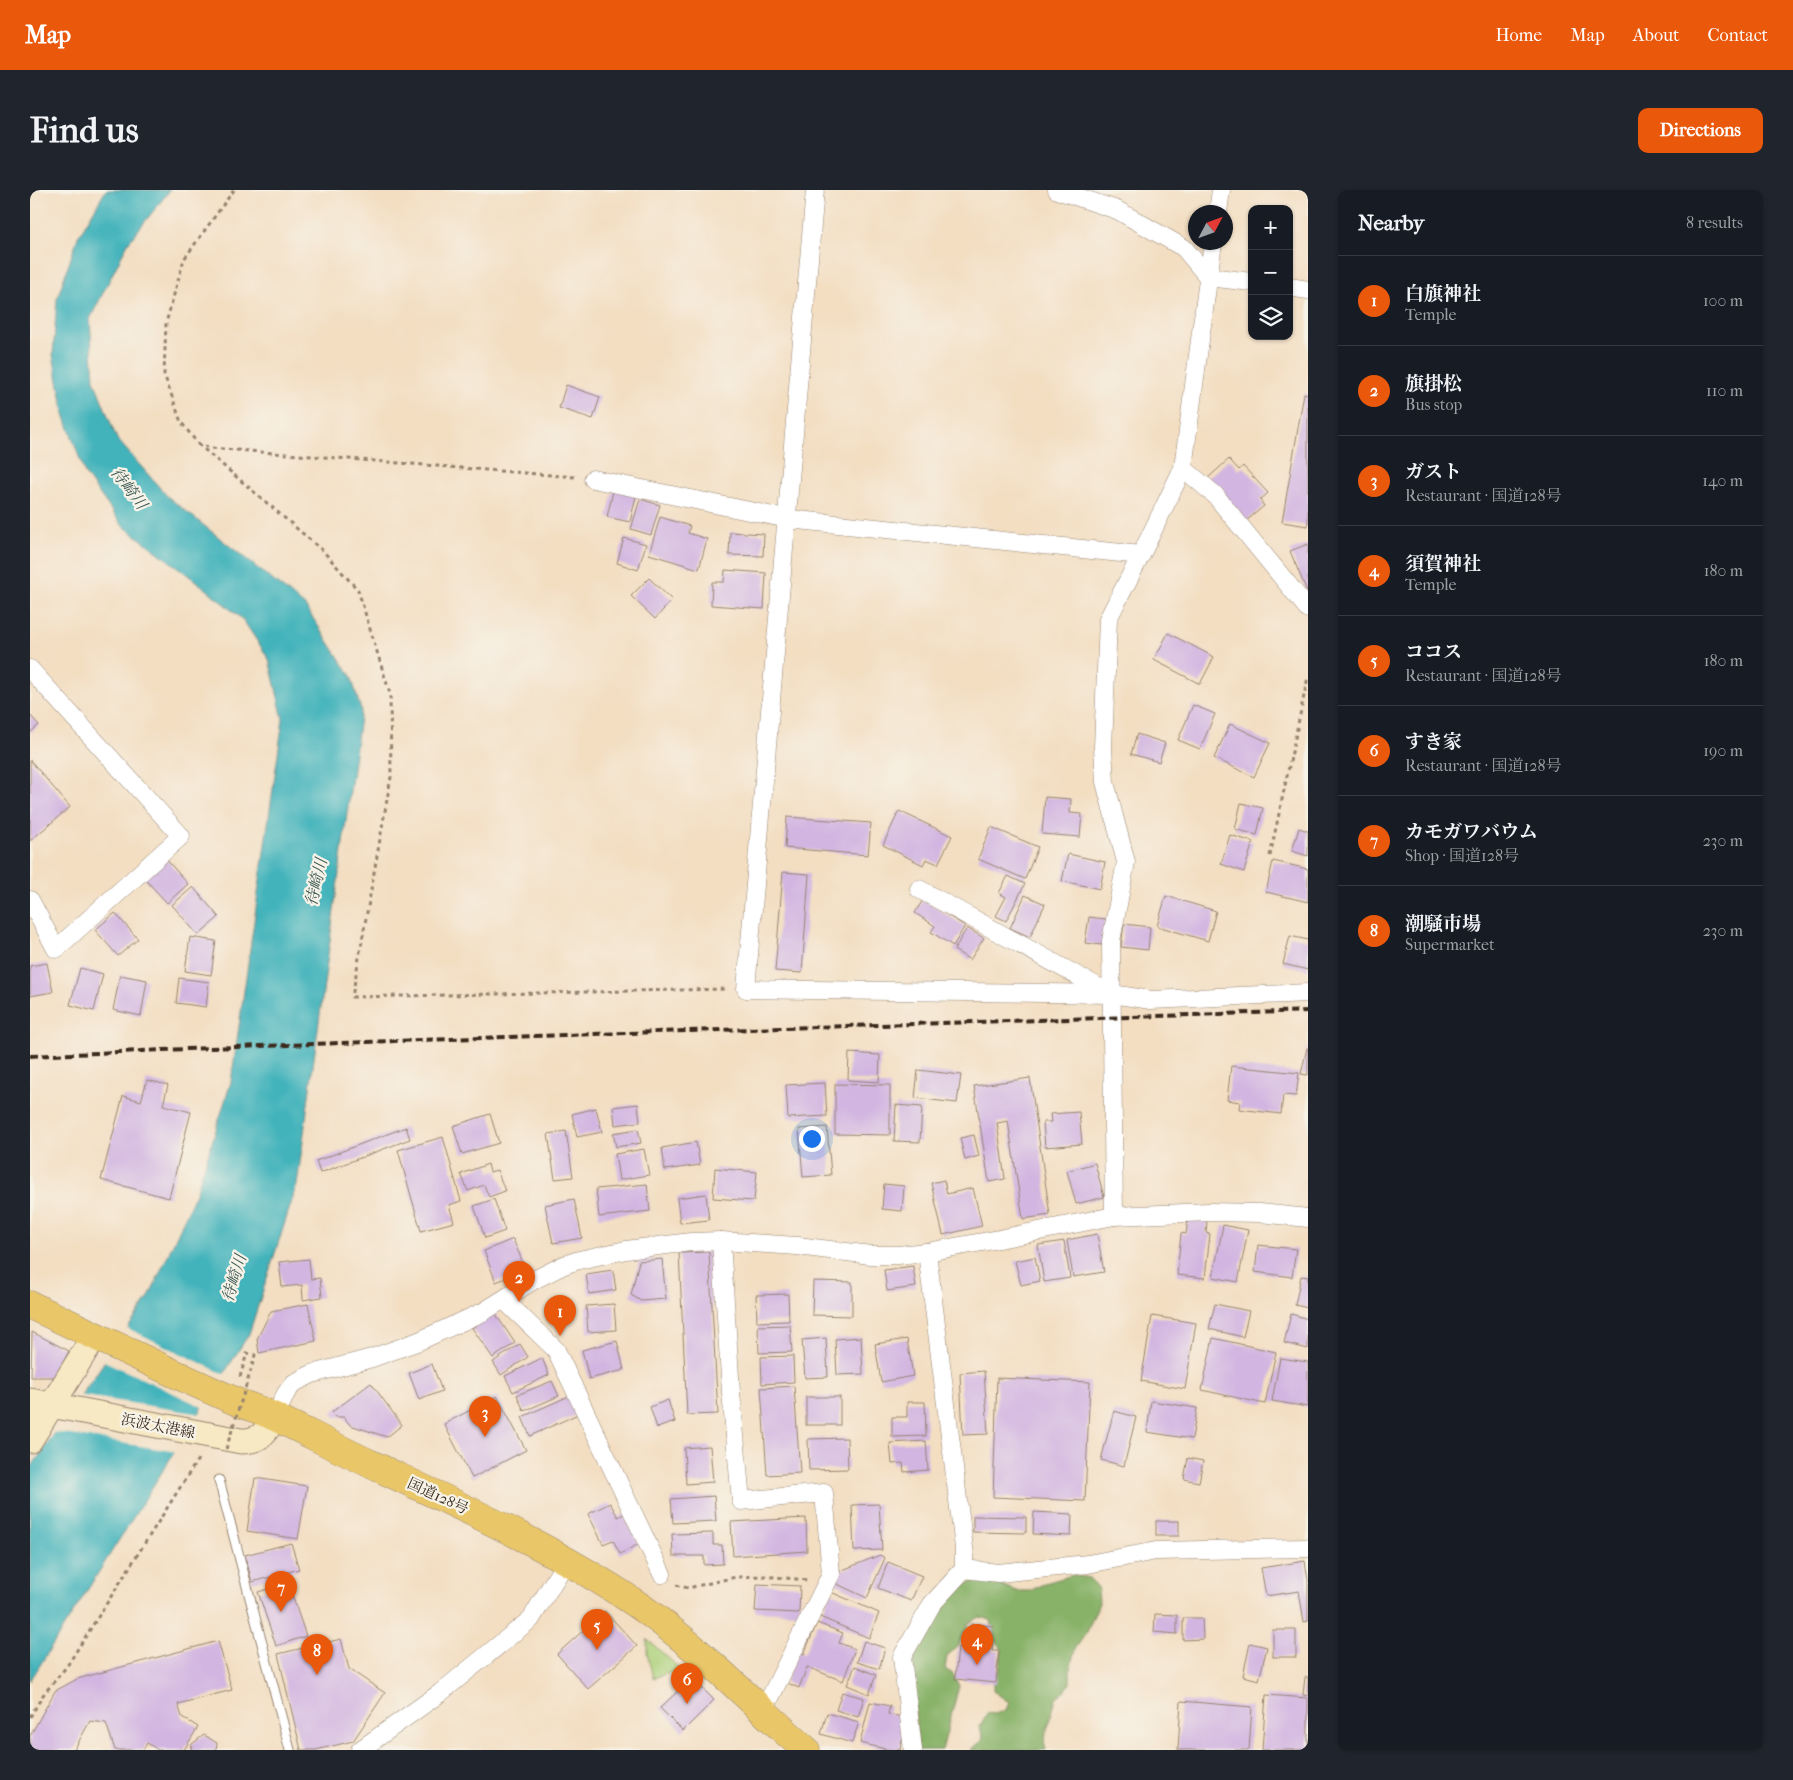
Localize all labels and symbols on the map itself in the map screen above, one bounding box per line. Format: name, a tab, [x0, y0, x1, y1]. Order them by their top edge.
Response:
north arrow	[1188, 205, 1233, 250]
water label: 待崎川	[107, 463, 152, 514]
water label: 待崎川	[301, 855, 331, 908]
your location	[799, 1126, 825, 1152]
water label: 待崎川	[218, 1250, 251, 1304]
pin: 2	[503, 1261, 535, 1302]
pin: 1	[544, 1295, 576, 1336]
pin: 3	[469, 1396, 501, 1437]
street label: 浜波太港線	[119, 1410, 197, 1442]
street label: 国道128号	[404, 1474, 472, 1518]
pin: 7	[265, 1571, 297, 1612]
pin: 5	[581, 1609, 613, 1650]
pin: 4	[961, 1624, 993, 1665]
pin: 8	[301, 1634, 333, 1675]
pin: 6	[671, 1663, 703, 1704]

